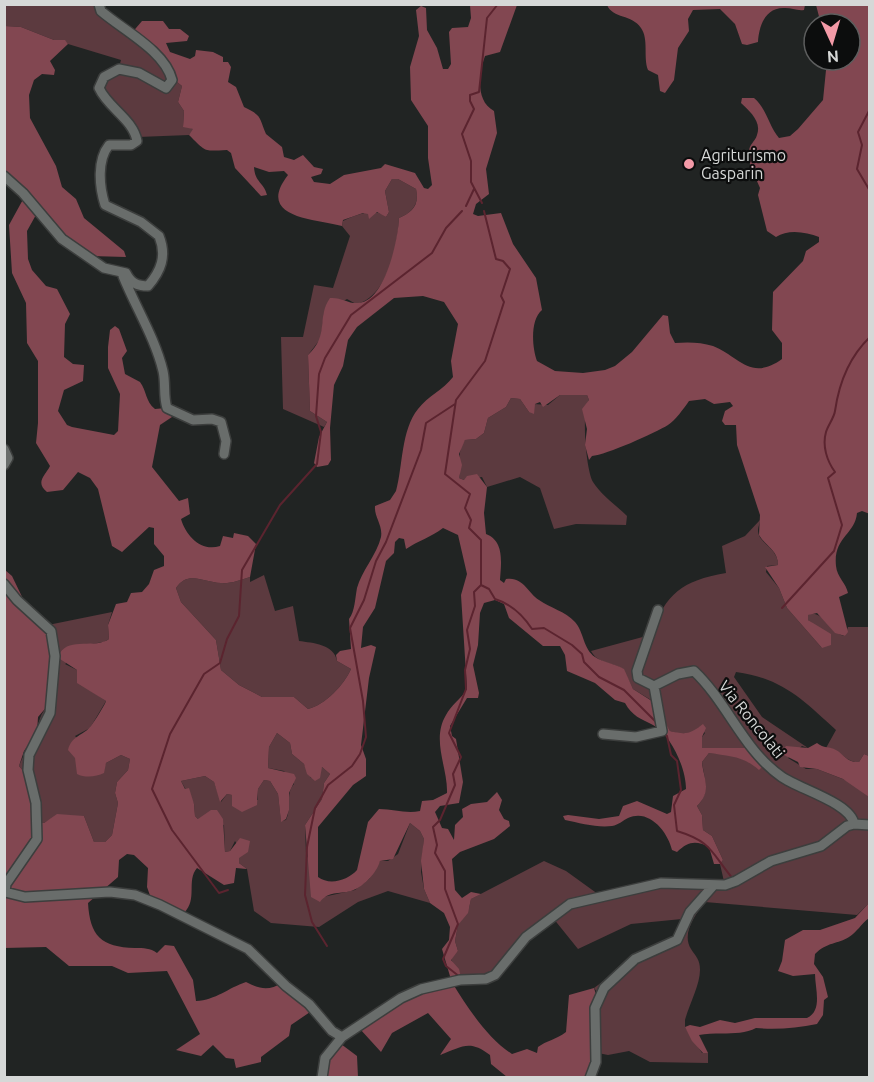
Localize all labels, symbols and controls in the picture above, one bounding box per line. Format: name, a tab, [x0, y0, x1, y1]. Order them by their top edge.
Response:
north arrow	[802, 12, 862, 72]
text: N	[826, 48, 840, 66]
place label: Agriturismo Gasparin	[701, 146, 786, 182]
marker: Agriturismo Gasparin	[682, 157, 696, 171]
street label: Via Roncolati	[715, 677, 789, 761]

